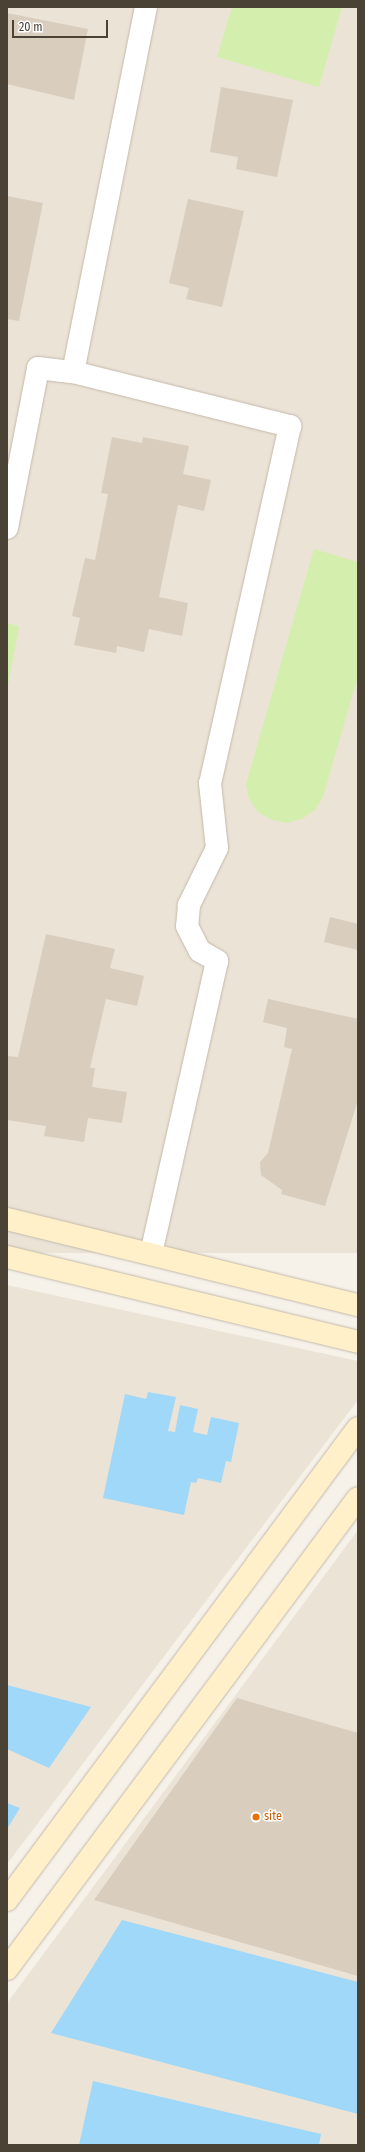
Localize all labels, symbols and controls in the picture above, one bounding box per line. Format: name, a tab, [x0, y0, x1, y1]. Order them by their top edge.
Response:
scale bar	[14, 12, 110, 38]
text: 20 m	[19, 20, 43, 34]
place label: site	[264, 1810, 282, 1824]
marker: site	[251, 1812, 261, 1822]

